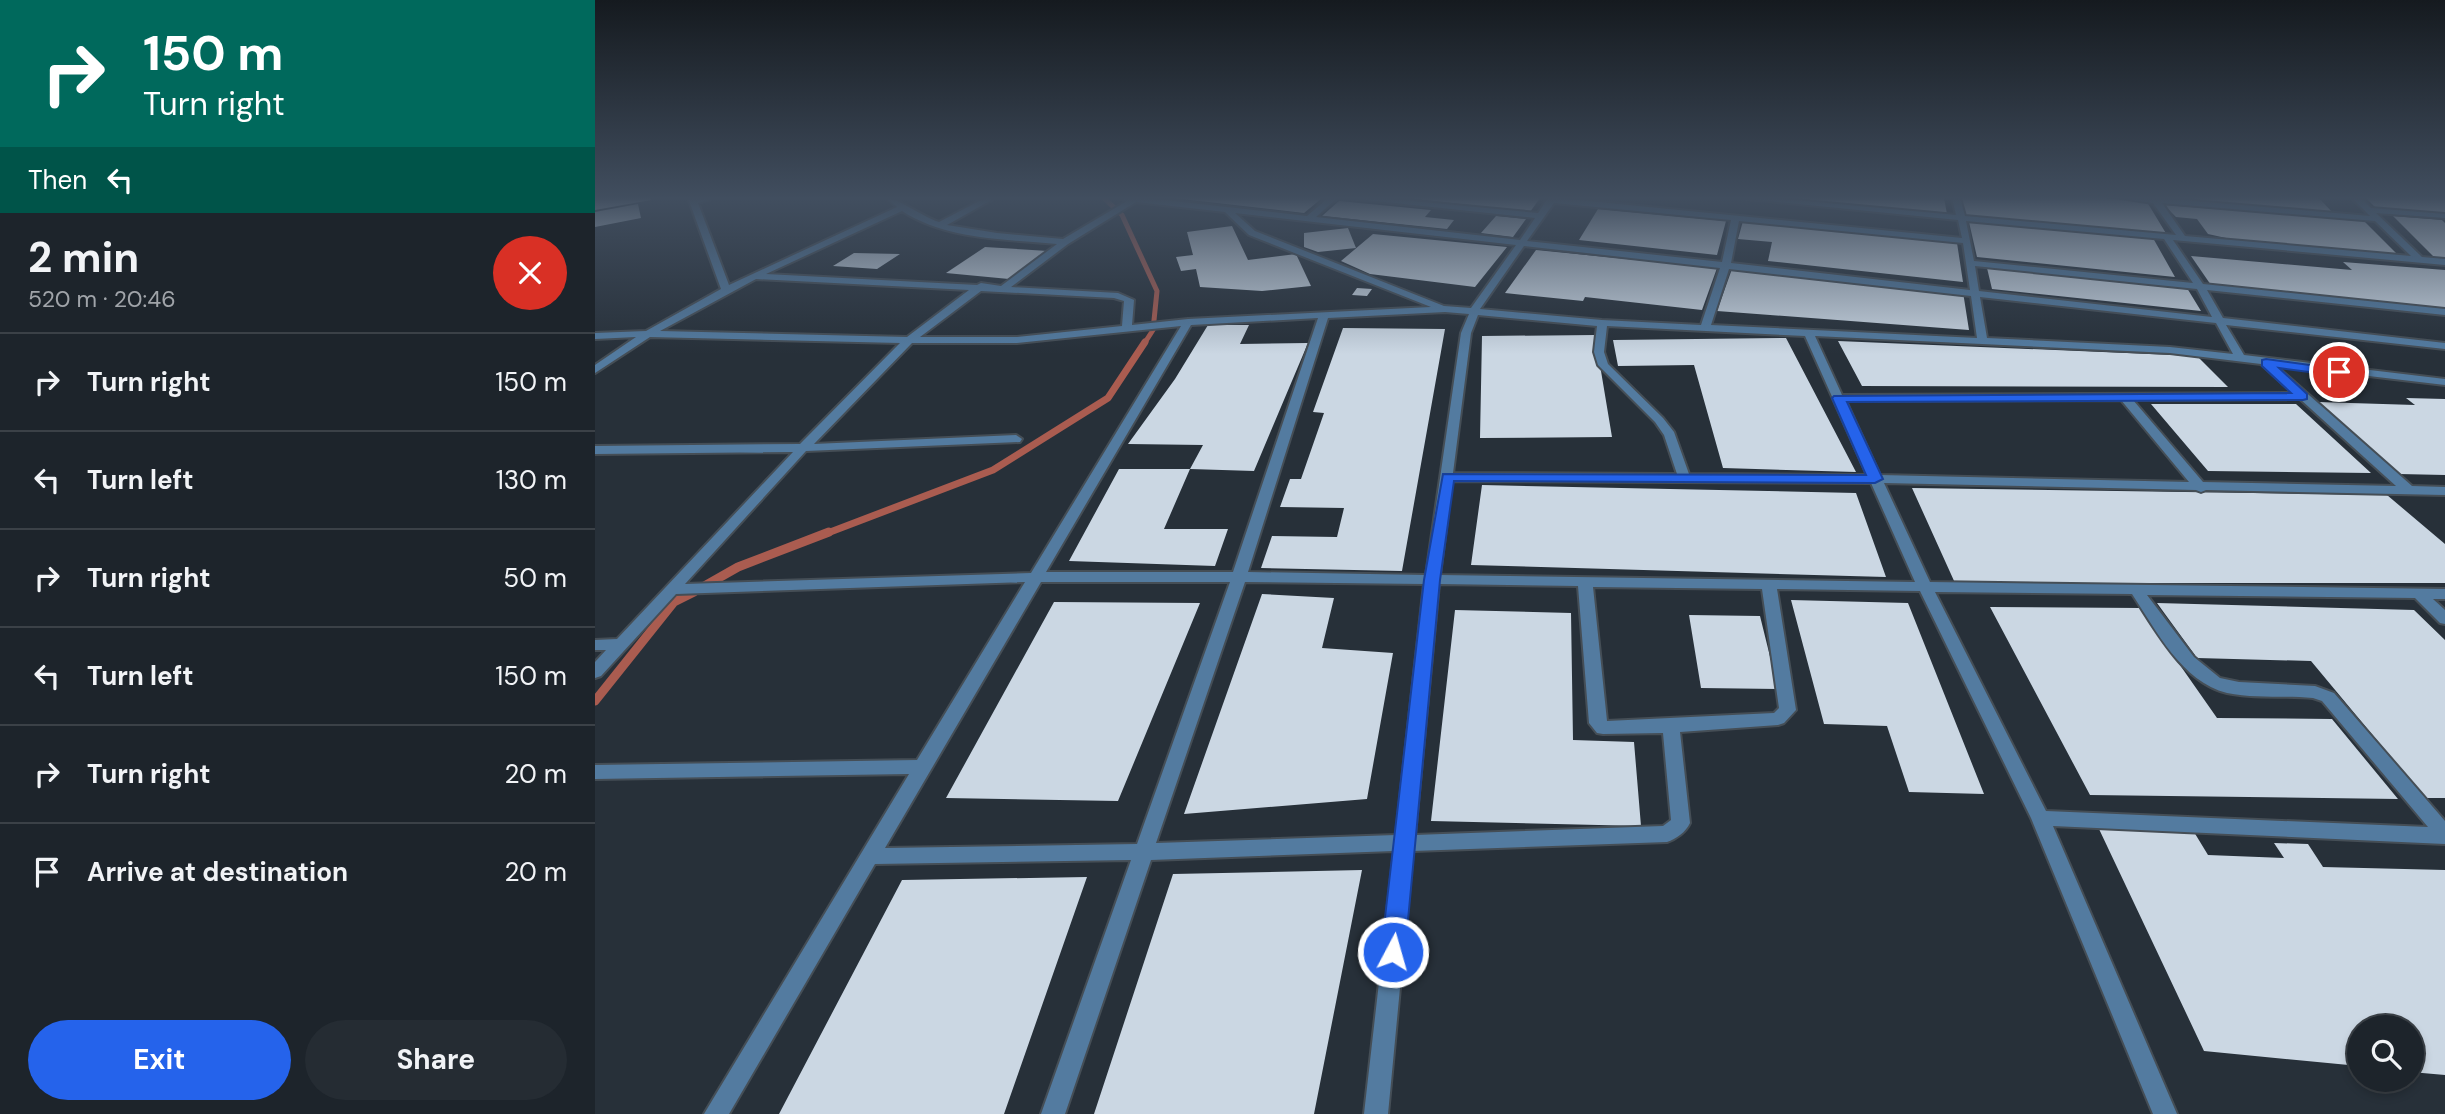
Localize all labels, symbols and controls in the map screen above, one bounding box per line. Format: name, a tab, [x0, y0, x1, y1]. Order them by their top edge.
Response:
text: 150 m	[143, 21, 283, 85]
icon: right	[28, 28, 119, 119]
text: Turn right	[143, 83, 285, 125]
icon: left	[101, 161, 139, 199]
text: Then	[28, 163, 87, 197]
text: 2 min	[28, 230, 139, 285]
button: close	[493, 236, 567, 310]
text: 520 m · 20:46	[28, 284, 176, 314]
pin	[2309, 342, 2369, 402]
icon: arrive	[2320, 353, 2358, 391]
icon: right	[28, 363, 66, 401]
text: Turn right	[87, 365, 211, 399]
text: 150 m	[495, 365, 567, 399]
icon: left	[28, 461, 66, 499]
text: Turn left	[87, 463, 194, 497]
text: 130 m	[496, 463, 567, 497]
icon: right	[28, 559, 66, 597]
text: Turn right	[87, 561, 211, 595]
text: 50 m	[503, 561, 567, 595]
icon: left	[28, 657, 66, 695]
text: Turn left	[87, 659, 194, 693]
text: 150 m	[495, 659, 567, 693]
icon: right	[28, 755, 66, 793]
text: Turn right	[87, 757, 211, 791]
text: 20 m	[504, 757, 567, 791]
icon: arrive	[28, 853, 66, 891]
text: Arrive at destination	[87, 855, 348, 889]
text: 20 m	[504, 855, 567, 889]
position arrow	[1356, 915, 1430, 989]
map controls	[2347, 1015, 2424, 1092]
button: search	[2347, 1015, 2424, 1092]
button: Exit	[28, 1020, 291, 1100]
button: Share	[305, 1020, 567, 1100]

